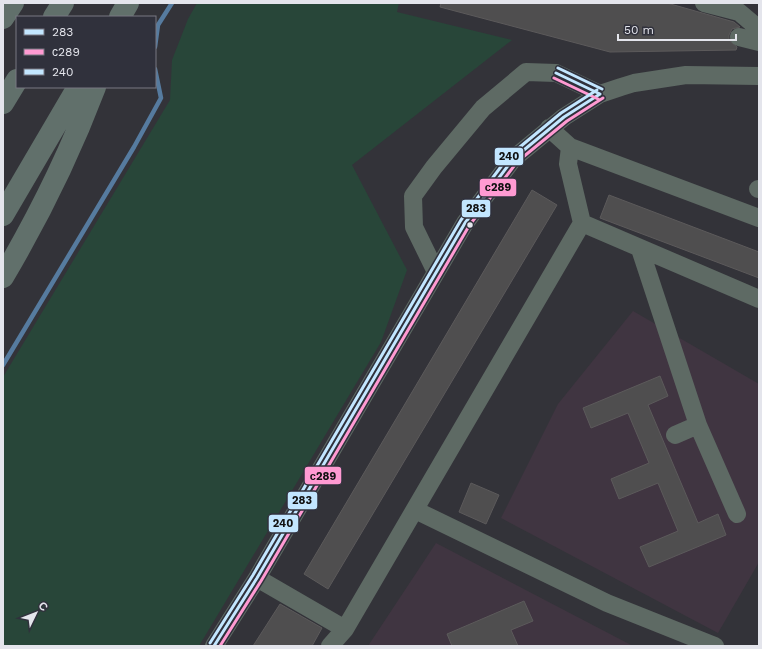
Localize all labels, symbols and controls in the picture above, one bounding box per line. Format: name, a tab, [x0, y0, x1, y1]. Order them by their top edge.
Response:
legend	[16, 16, 156, 88]
scale bar	[618, 16, 736, 42]
text: 50 m	[624, 23, 654, 37]
text: 283	[52, 25, 73, 39]
text: с289	[52, 45, 80, 59]
text: 240	[52, 65, 73, 79]
line badge: 240	[494, 147, 524, 166]
text: 240	[499, 150, 519, 163]
line badge: с289	[479, 178, 517, 197]
text: с289	[485, 181, 511, 194]
line badge: 283	[461, 199, 491, 218]
text: 283	[466, 202, 486, 215]
unlabelled marker	[465, 220, 475, 230]
line badge: с289	[304, 466, 342, 485]
text: с289	[310, 470, 336, 483]
line badge: 283	[287, 491, 318, 510]
text: 283	[292, 494, 312, 507]
line badge: 240	[268, 514, 299, 533]
text: 240	[273, 517, 293, 530]
north arrow	[16, 593, 56, 633]
text: С	[35, 599, 50, 614]

